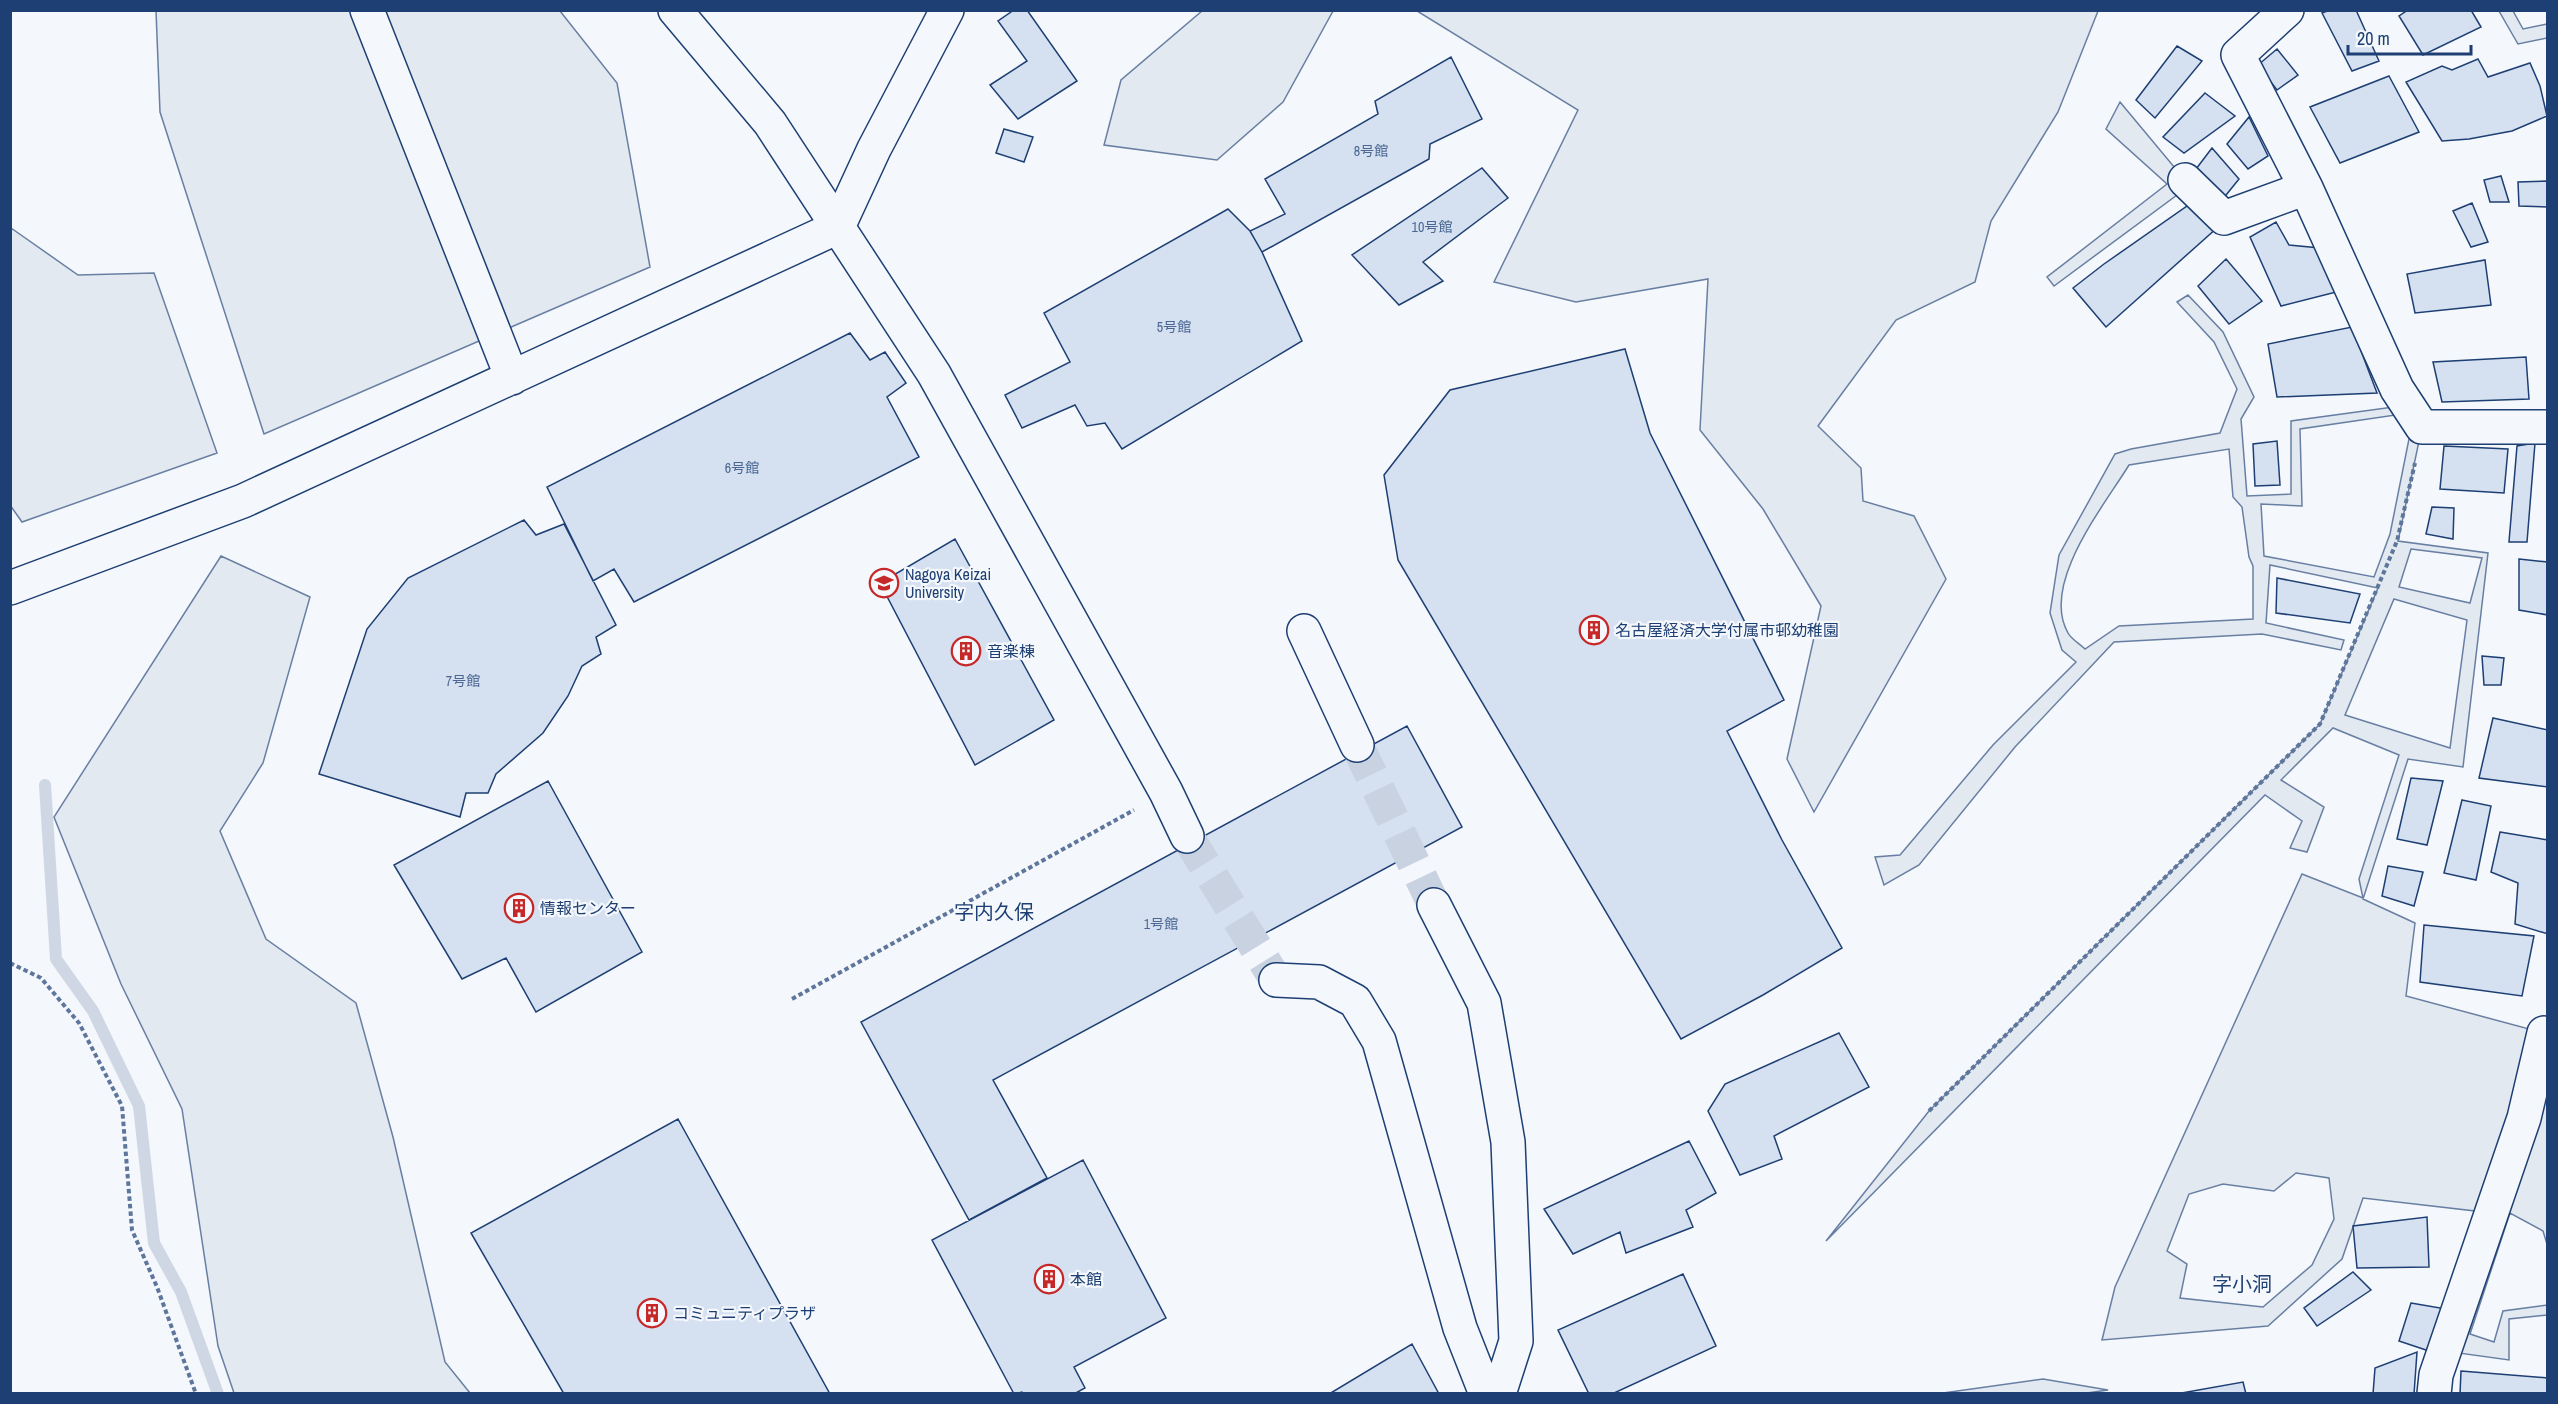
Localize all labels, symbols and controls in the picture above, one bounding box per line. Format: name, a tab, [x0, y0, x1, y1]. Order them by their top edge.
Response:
scale bar	[2348, 18, 2471, 56]
text: 20 m	[2357, 26, 2390, 51]
house number: 8号館	[1354, 142, 1388, 160]
house number: 10号館	[1412, 218, 1452, 236]
house number: 5号館	[1157, 318, 1191, 336]
house number: 6号館	[725, 459, 759, 477]
place label: Nagoya Keizai University	[905, 563, 991, 603]
school or university icon: Nagoya Keizai University	[868, 567, 900, 599]
building icon: 名古屋経済大学付属市邨幼稚園	[1578, 614, 1610, 646]
place label: 名古屋経済大学付属市邨幼稚園	[1615, 619, 1839, 641]
building icon: 音楽棟	[950, 635, 982, 667]
place label: 音楽棟	[987, 640, 1035, 662]
house number: 7号館	[446, 672, 480, 690]
building icon: 情報センター	[503, 892, 535, 924]
place label: 情報センター	[540, 897, 636, 919]
district label: 字内久保	[954, 898, 1034, 925]
house number: 1号館	[1144, 915, 1178, 933]
building icon: 本館	[1033, 1263, 1065, 1295]
place label: 本館	[1070, 1268, 1102, 1290]
district label: 字小洞	[2212, 1270, 2272, 1297]
building icon: コミュニティプラザ	[636, 1297, 668, 1329]
place label: コミュニティプラザ	[673, 1302, 816, 1324]

